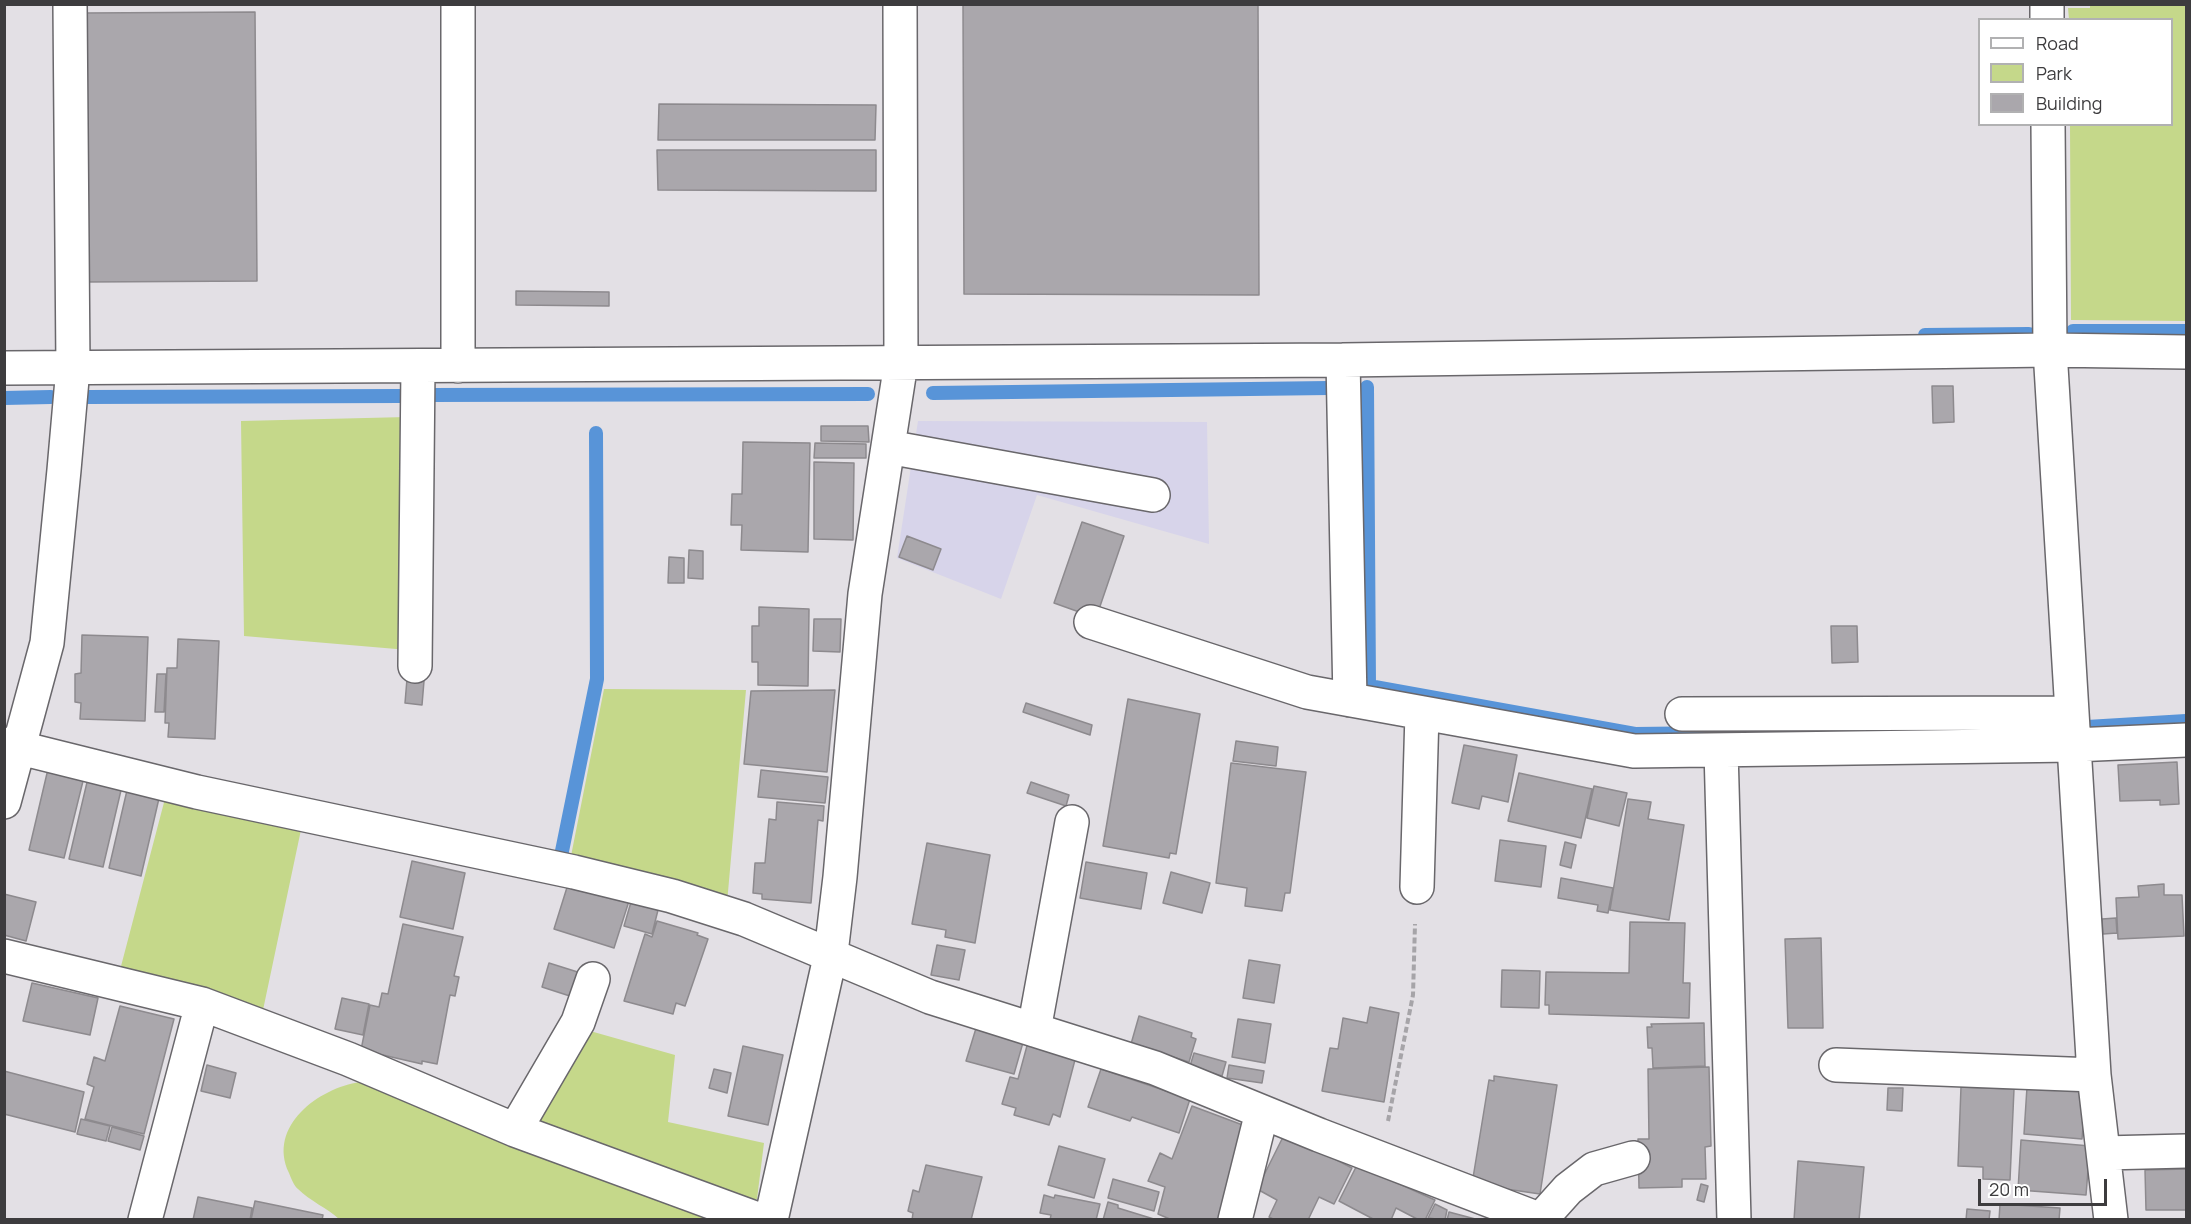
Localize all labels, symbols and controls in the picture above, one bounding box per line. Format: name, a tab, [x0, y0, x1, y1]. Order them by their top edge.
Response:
legend	[1978, 18, 2173, 126]
text: Road	[2036, 31, 2079, 55]
text: Park	[2036, 61, 2072, 85]
text: Building	[2036, 91, 2102, 115]
scale bar	[1981, 1167, 2110, 1205]
text: 20 m	[1989, 1177, 2029, 1201]

